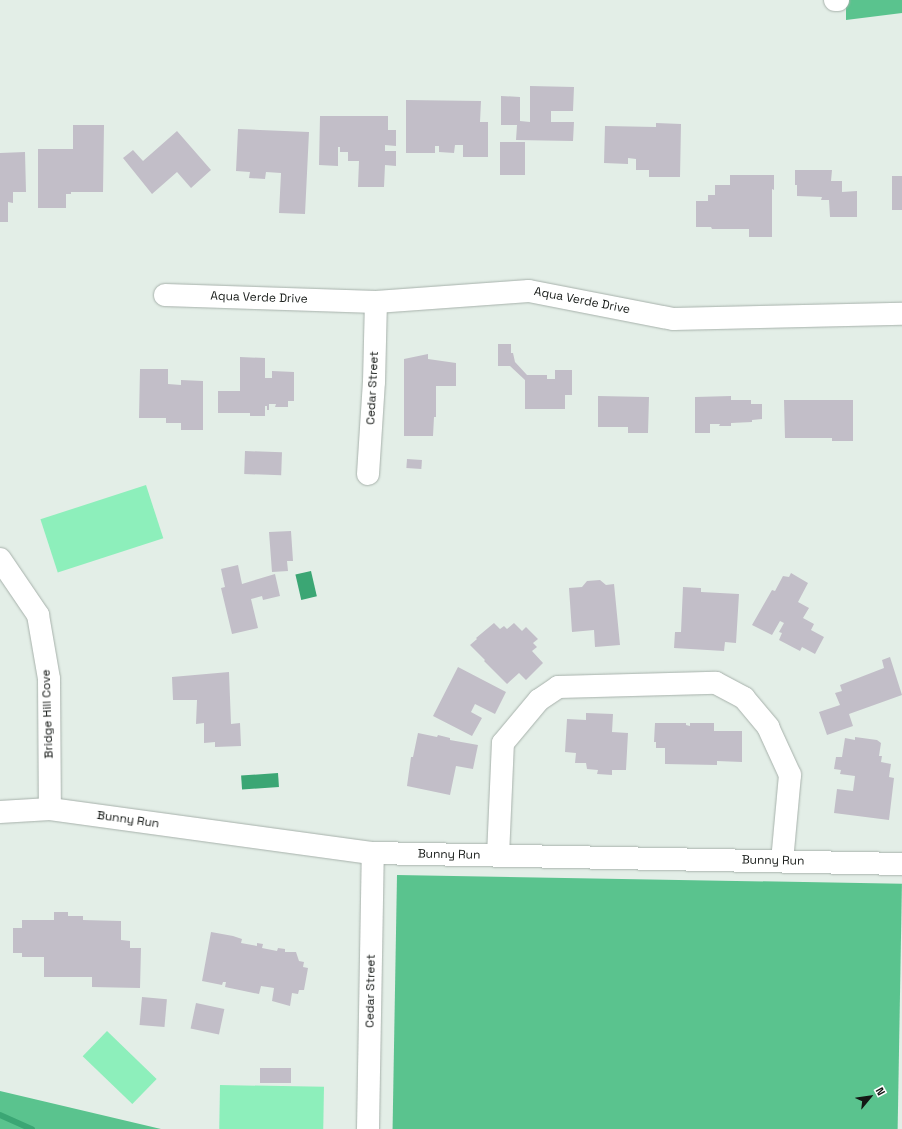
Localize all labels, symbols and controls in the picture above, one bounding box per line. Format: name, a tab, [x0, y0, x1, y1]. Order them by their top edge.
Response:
street label: Aqua Verde Drive	[533, 285, 631, 317]
street label: Aqua Verde Drive	[210, 289, 308, 307]
street label: Cedar Street	[364, 351, 382, 425]
street label: Bridge Hill Cove	[39, 669, 57, 759]
street label: Bunny Run	[96, 809, 160, 831]
street label: Bunny Run	[418, 847, 480, 863]
street label: Bunny Run	[742, 853, 804, 869]
street label: Cedar Street	[363, 954, 379, 1028]
north arrow	[850, 1077, 890, 1117]
text: N	[873, 1085, 888, 1098]

